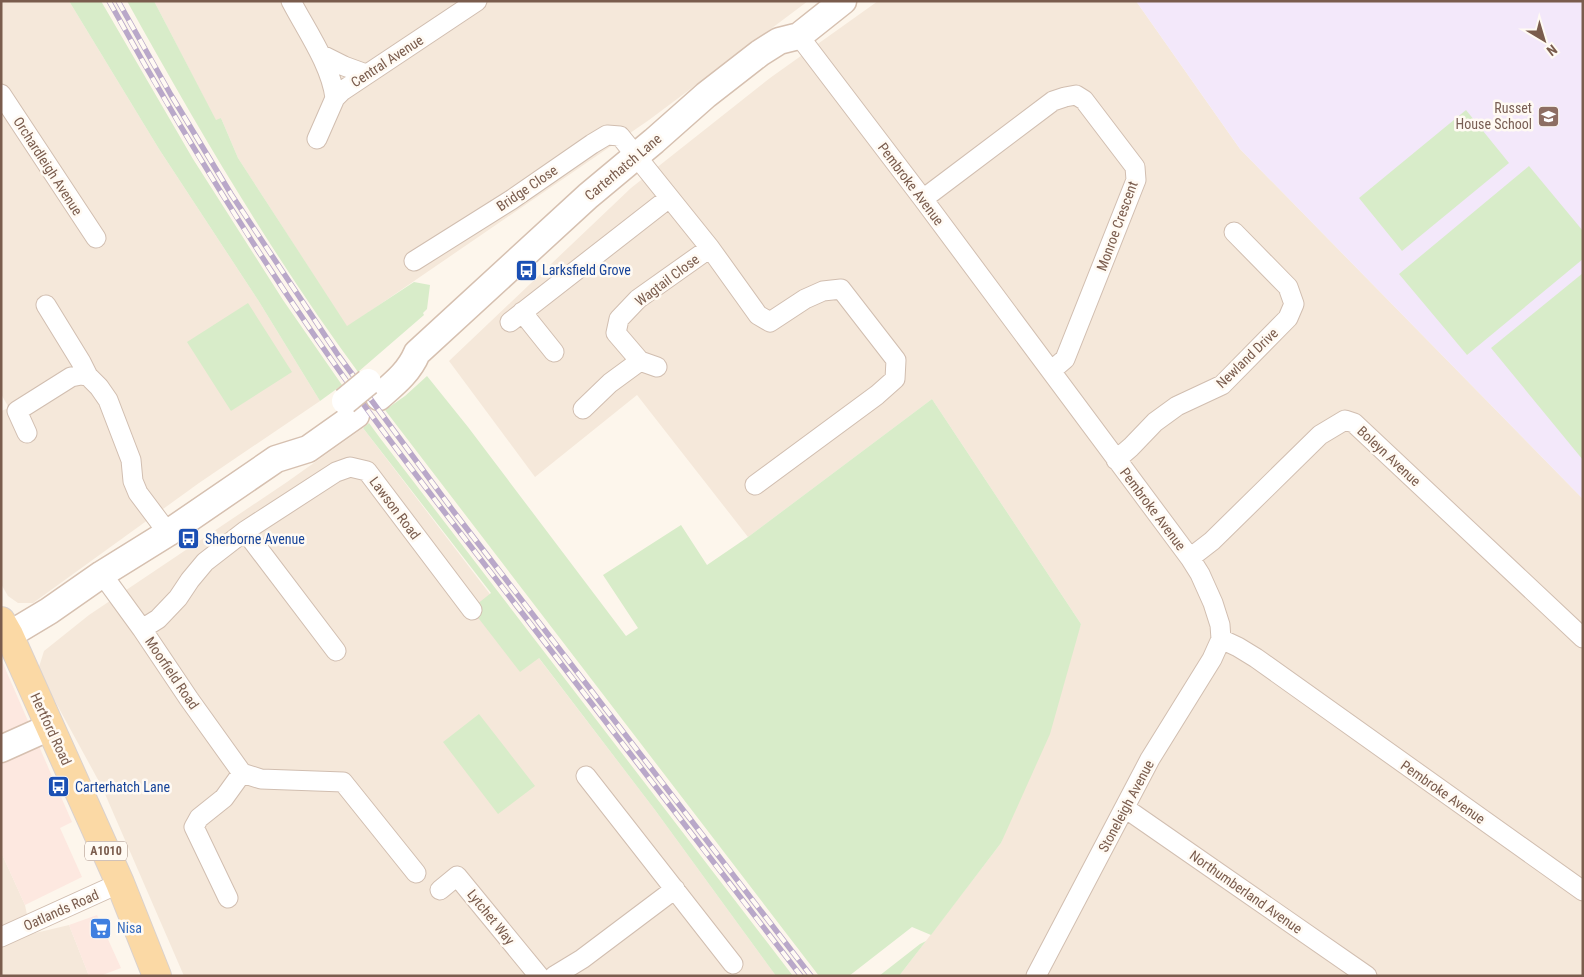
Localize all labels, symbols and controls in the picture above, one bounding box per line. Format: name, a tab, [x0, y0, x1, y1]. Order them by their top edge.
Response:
north arrow	[1519, 15, 1569, 65]
street label: Central Avenue	[348, 31, 426, 90]
text: N	[1544, 41, 1560, 59]
place label: Russet House School	[1456, 100, 1532, 132]
school or university icon: Russet House School	[1536, 104, 1560, 128]
street label: Orchardleigh Avenue	[10, 114, 86, 218]
street label: Carterhatch Lane	[581, 130, 665, 204]
street label: Pembroke Avenue	[875, 140, 947, 229]
street label: Bridge Close	[494, 162, 561, 214]
street label: Monroe Crescent	[1093, 179, 1141, 273]
street label: Wagtail Close	[632, 251, 702, 309]
bus stop icon: Larksfield Grove	[514, 258, 538, 282]
place label: Larksfield Grove	[542, 262, 631, 278]
street label: Newland Drive	[1213, 324, 1281, 391]
street label: Boleyn Avenue	[1354, 423, 1424, 490]
street label: Pembroke Avenue	[1117, 465, 1189, 554]
street label: Lawson Road	[366, 474, 424, 542]
bus stop icon: Sherborne Avenue	[177, 527, 201, 551]
place label: Sherborne Avenue	[205, 531, 305, 547]
street label: Moorfield Road	[142, 634, 202, 712]
street label: Hertford Road	[27, 690, 75, 768]
street label: Stoneleigh Avenue	[1095, 757, 1157, 855]
street label: Pembroke Avenue	[1398, 757, 1489, 827]
bus stop icon: Carterhatch Lane	[47, 775, 71, 799]
place label: Carterhatch Lane	[75, 779, 170, 795]
road number: A1010	[85, 841, 127, 860]
street label: Northumberland Avenue	[1187, 847, 1306, 937]
street label: Oatlands Road	[21, 886, 101, 934]
street label: Lytchet Way	[464, 886, 518, 948]
supermarket icon: Nisa	[89, 916, 113, 940]
place label: Nisa	[117, 920, 142, 936]

